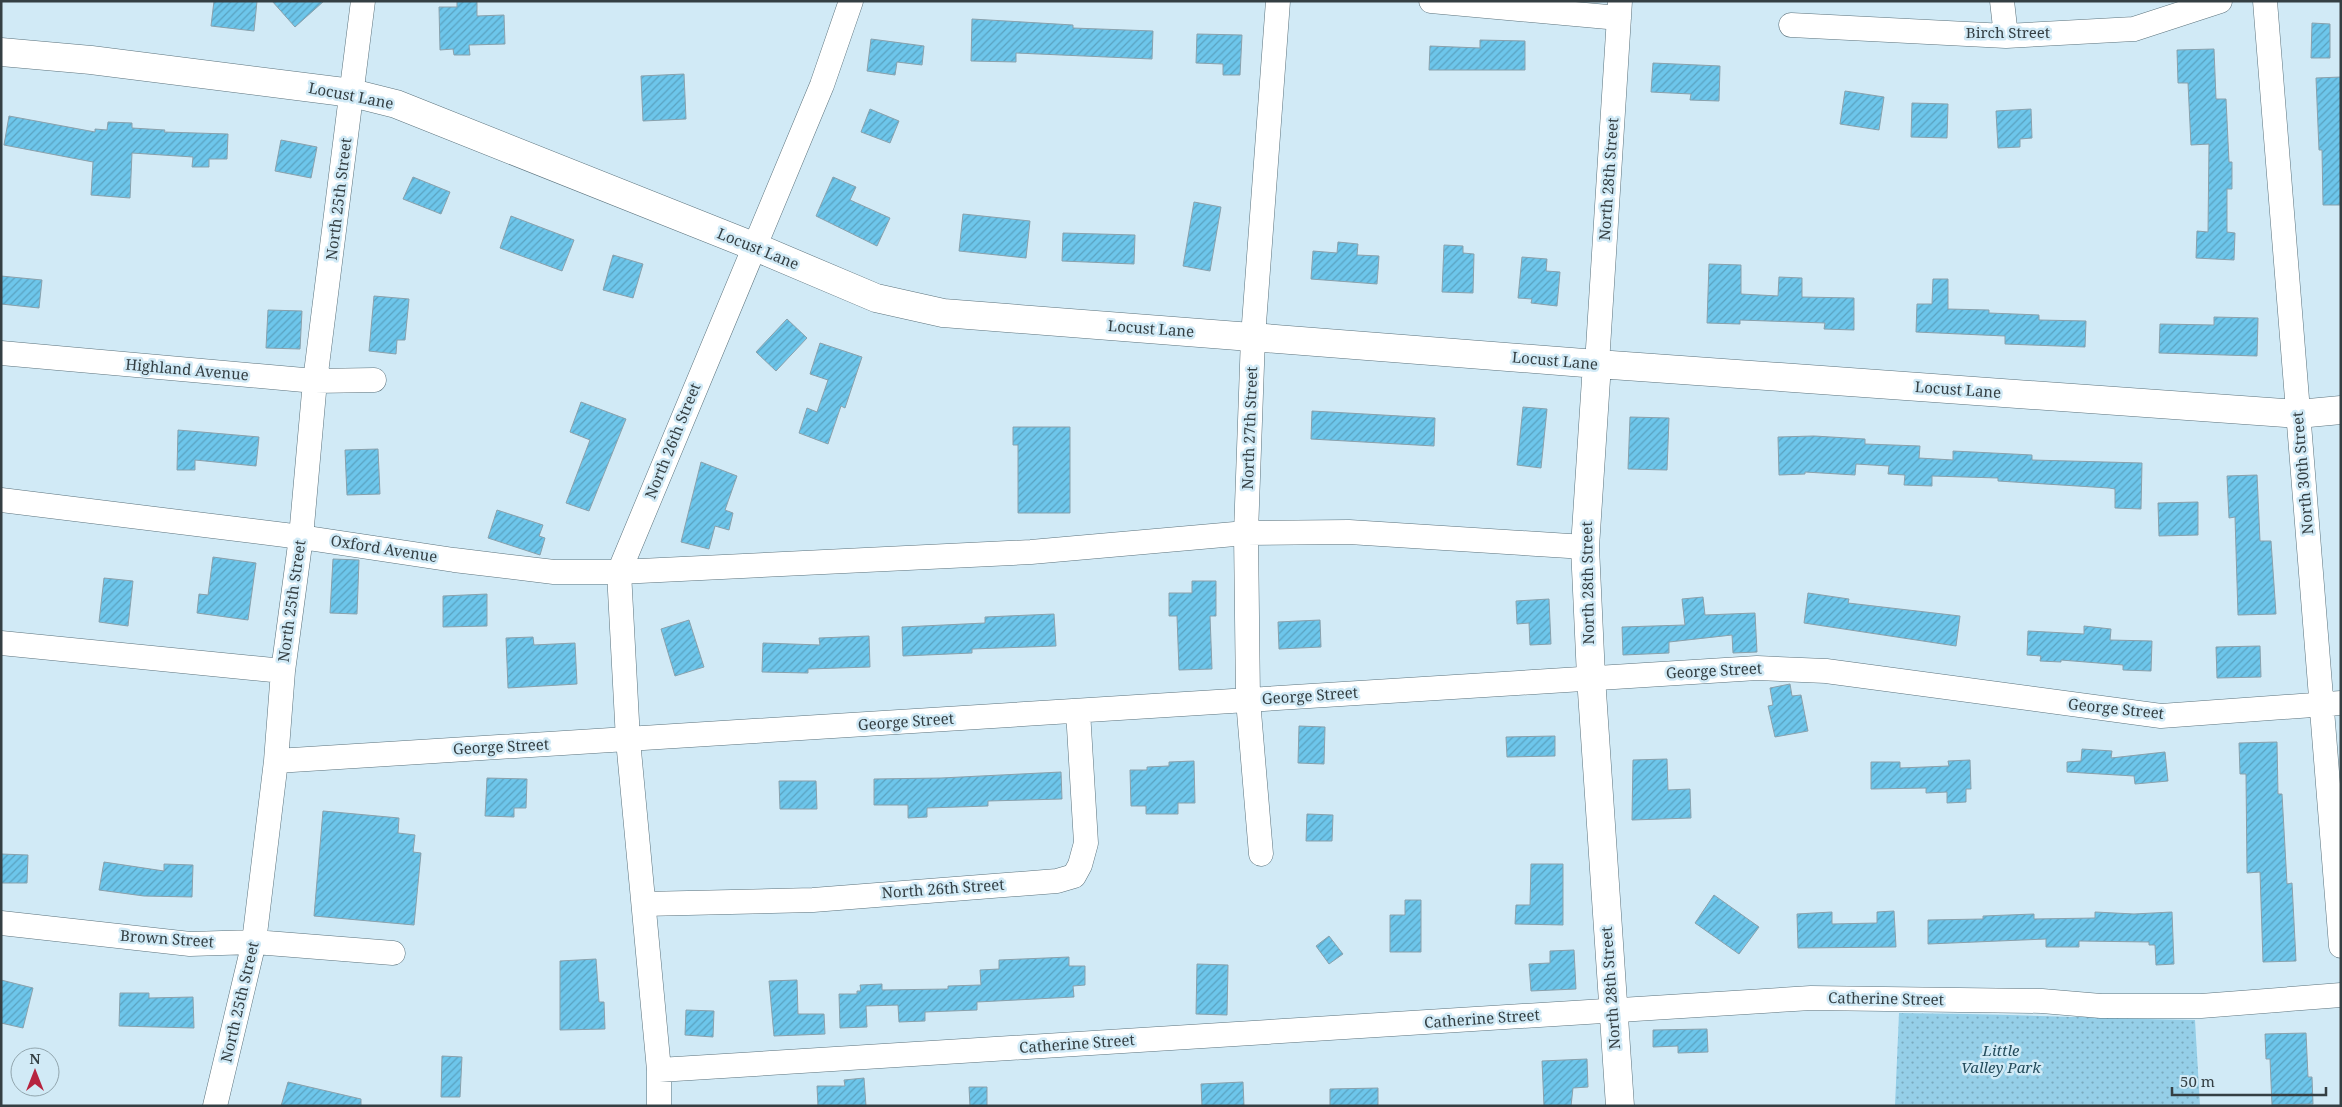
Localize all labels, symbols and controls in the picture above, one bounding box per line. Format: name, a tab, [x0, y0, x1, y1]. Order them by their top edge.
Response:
street label: Birch Street	[1966, 22, 2050, 42]
street label: Locust Lane	[307, 77, 395, 113]
street label: North 28th Street	[1594, 117, 1622, 241]
street label: North 25th Street	[321, 137, 355, 261]
street label: Locust Lane	[715, 223, 802, 274]
street label: Locust Lane	[1107, 315, 1195, 341]
street label: Locust Lane	[1511, 346, 1599, 374]
street label: Highland Avenue	[125, 354, 250, 384]
street label: North 27th Street	[1237, 366, 1261, 490]
street label: Locust Lane	[1914, 376, 2002, 402]
street label: North 26th Street	[640, 380, 704, 501]
street label: North 30th Street	[2287, 411, 2317, 535]
street label: North 28th Street	[1576, 521, 1598, 645]
street label: Oxford Avenue	[329, 530, 439, 566]
street label: North 25th Street	[273, 538, 309, 663]
street label: George Street	[1665, 657, 1763, 683]
street label: George Street	[1261, 682, 1359, 708]
street label: George Street	[2067, 693, 2165, 723]
street label: George Street	[857, 708, 955, 734]
street label: George Street	[452, 733, 550, 759]
street label: North 26th Street	[881, 874, 1005, 902]
street label: Brown Street	[120, 925, 215, 951]
street label: North 28th Street	[1596, 926, 1624, 1050]
street label: North 25th Street	[215, 940, 263, 1064]
street label: Catherine Street	[1828, 987, 1944, 1009]
street label: Catherine Street	[1423, 1004, 1540, 1032]
street label: Catherine Street	[1018, 1029, 1135, 1057]
park label: Little Valley Park	[1961, 1040, 2041, 1077]
north arrow	[10, 1047, 60, 1097]
text: N	[29, 1049, 41, 1068]
scale bar	[2172, 1064, 2326, 1096]
text: 50 m	[2180, 1071, 2215, 1091]

